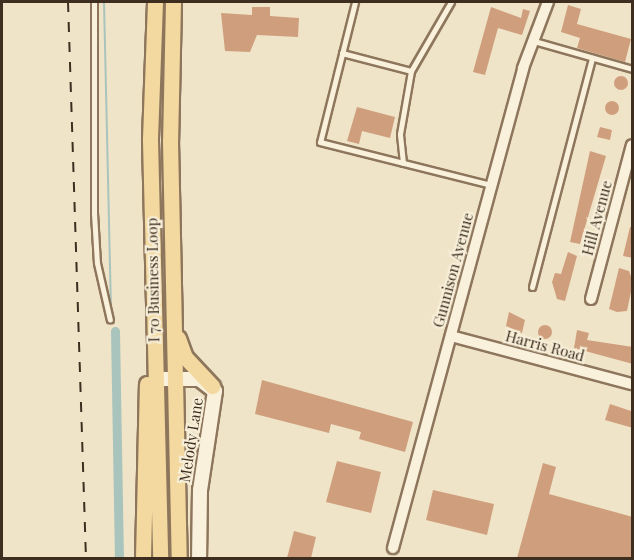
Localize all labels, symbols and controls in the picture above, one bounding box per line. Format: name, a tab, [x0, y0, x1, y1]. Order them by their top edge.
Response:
street label: Hill Avenue	[578, 178, 616, 258]
street label: Gunnison Avenue	[429, 210, 477, 330]
street label: I 70 Business Loop	[143, 218, 163, 342]
street label: Harris Road	[504, 327, 586, 365]
street label: Melody Lane	[175, 396, 207, 484]

